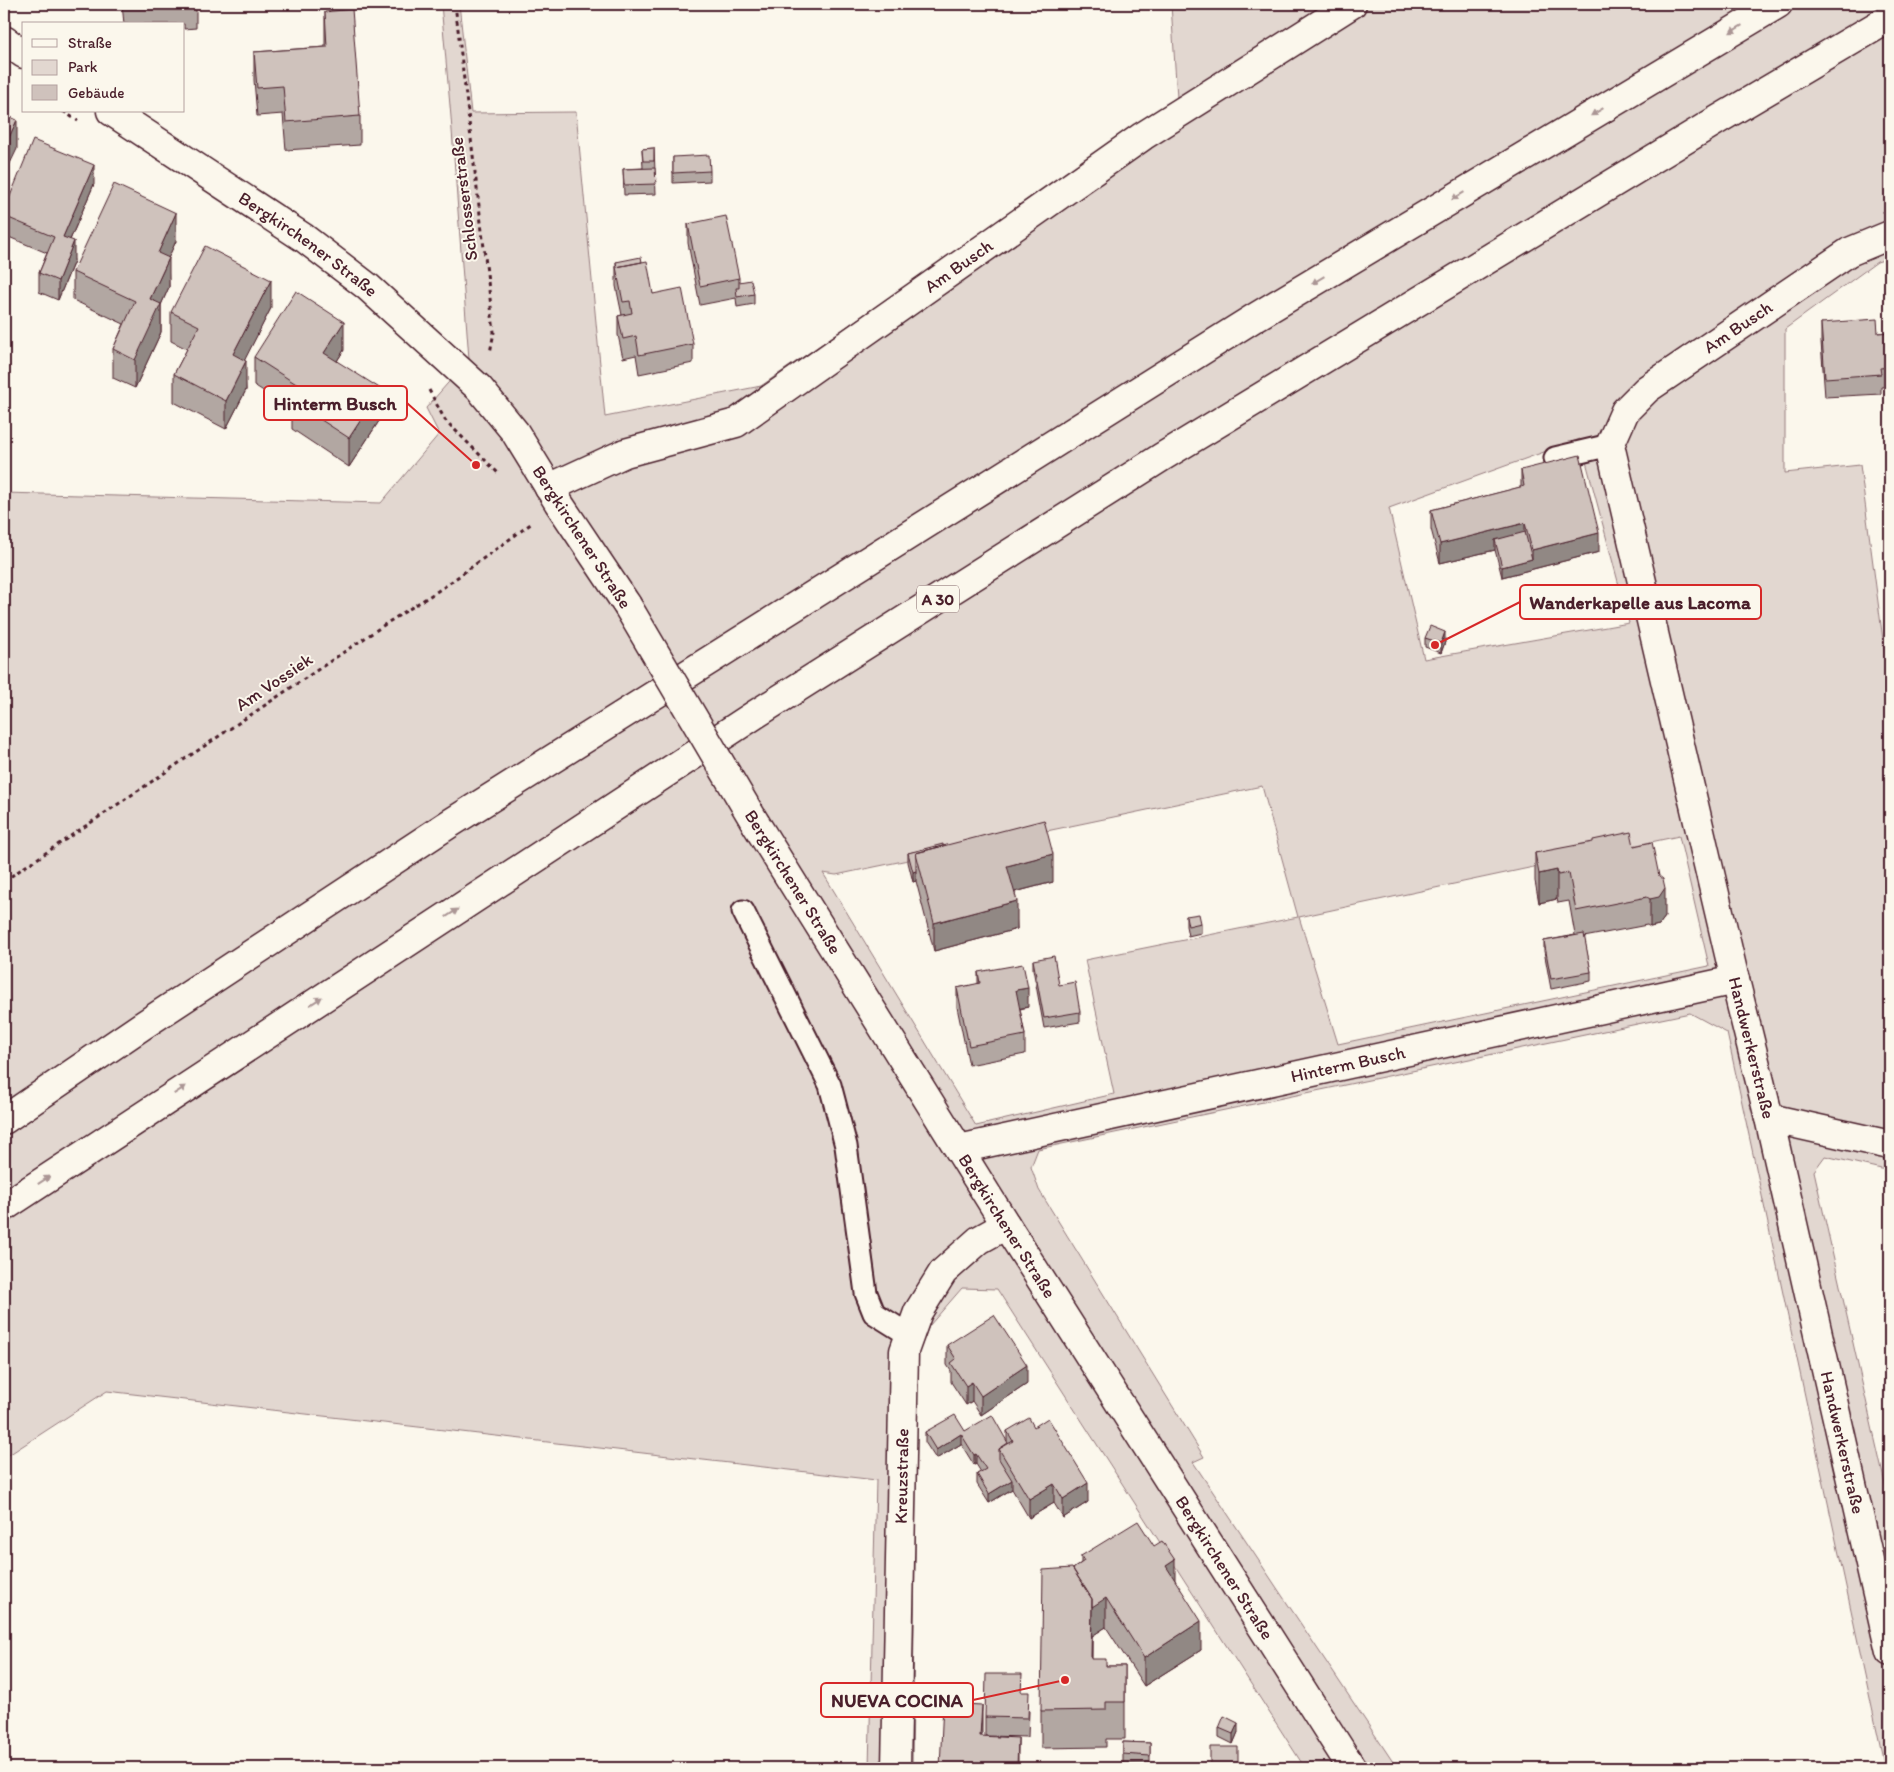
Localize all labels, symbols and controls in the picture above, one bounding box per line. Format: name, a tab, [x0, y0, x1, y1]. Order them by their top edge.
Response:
legend	[22, 22, 185, 112]
one-way arrow	[1730, 24, 1743, 33]
text: Straße	[68, 34, 112, 52]
text: Park	[68, 58, 98, 76]
text: Gebäude	[68, 84, 125, 102]
one-way arrow	[1591, 108, 1604, 117]
street label: Schlosserstraße	[445, 136, 483, 262]
street label: Bergkirchener Straße	[234, 187, 382, 302]
one-way arrow	[1451, 192, 1464, 201]
street label: Am Busch	[920, 234, 997, 298]
one-way arrow	[1312, 275, 1325, 284]
street label: Am Busch	[1699, 296, 1777, 358]
callout: Hinterm Busch	[264, 386, 407, 420]
text: Hinterm Busch	[273, 392, 397, 415]
street label: Bergkirchener Straße	[528, 461, 636, 613]
callout: Wanderkapelle aus Lacoma	[1520, 585, 1761, 619]
road number: A 30	[917, 586, 959, 612]
text: Wanderkapelle aus Lacoma	[1529, 591, 1752, 614]
street label: Am Vossiek	[231, 648, 317, 716]
street label: Bergkirchener Straße	[740, 806, 846, 958]
one-way arrow	[445, 908, 459, 917]
street label: Handwerkerstraße	[1724, 975, 1780, 1121]
one-way arrow	[309, 996, 323, 1006]
street label: Hinterm Busch	[1289, 1041, 1408, 1087]
one-way arrow	[173, 1085, 187, 1095]
street label: Bergkirchener Straße	[953, 1150, 1061, 1302]
one-way arrow	[38, 1175, 51, 1184]
street label: Handwerkerstraße	[1816, 1369, 1869, 1516]
street label: Kreuzstraße	[890, 1428, 914, 1524]
street label: Bergkirchener Straße	[1170, 1492, 1278, 1644]
callout: NUEVA COCINA	[821, 1683, 973, 1717]
text: NUEVA COCINA	[831, 1689, 964, 1712]

